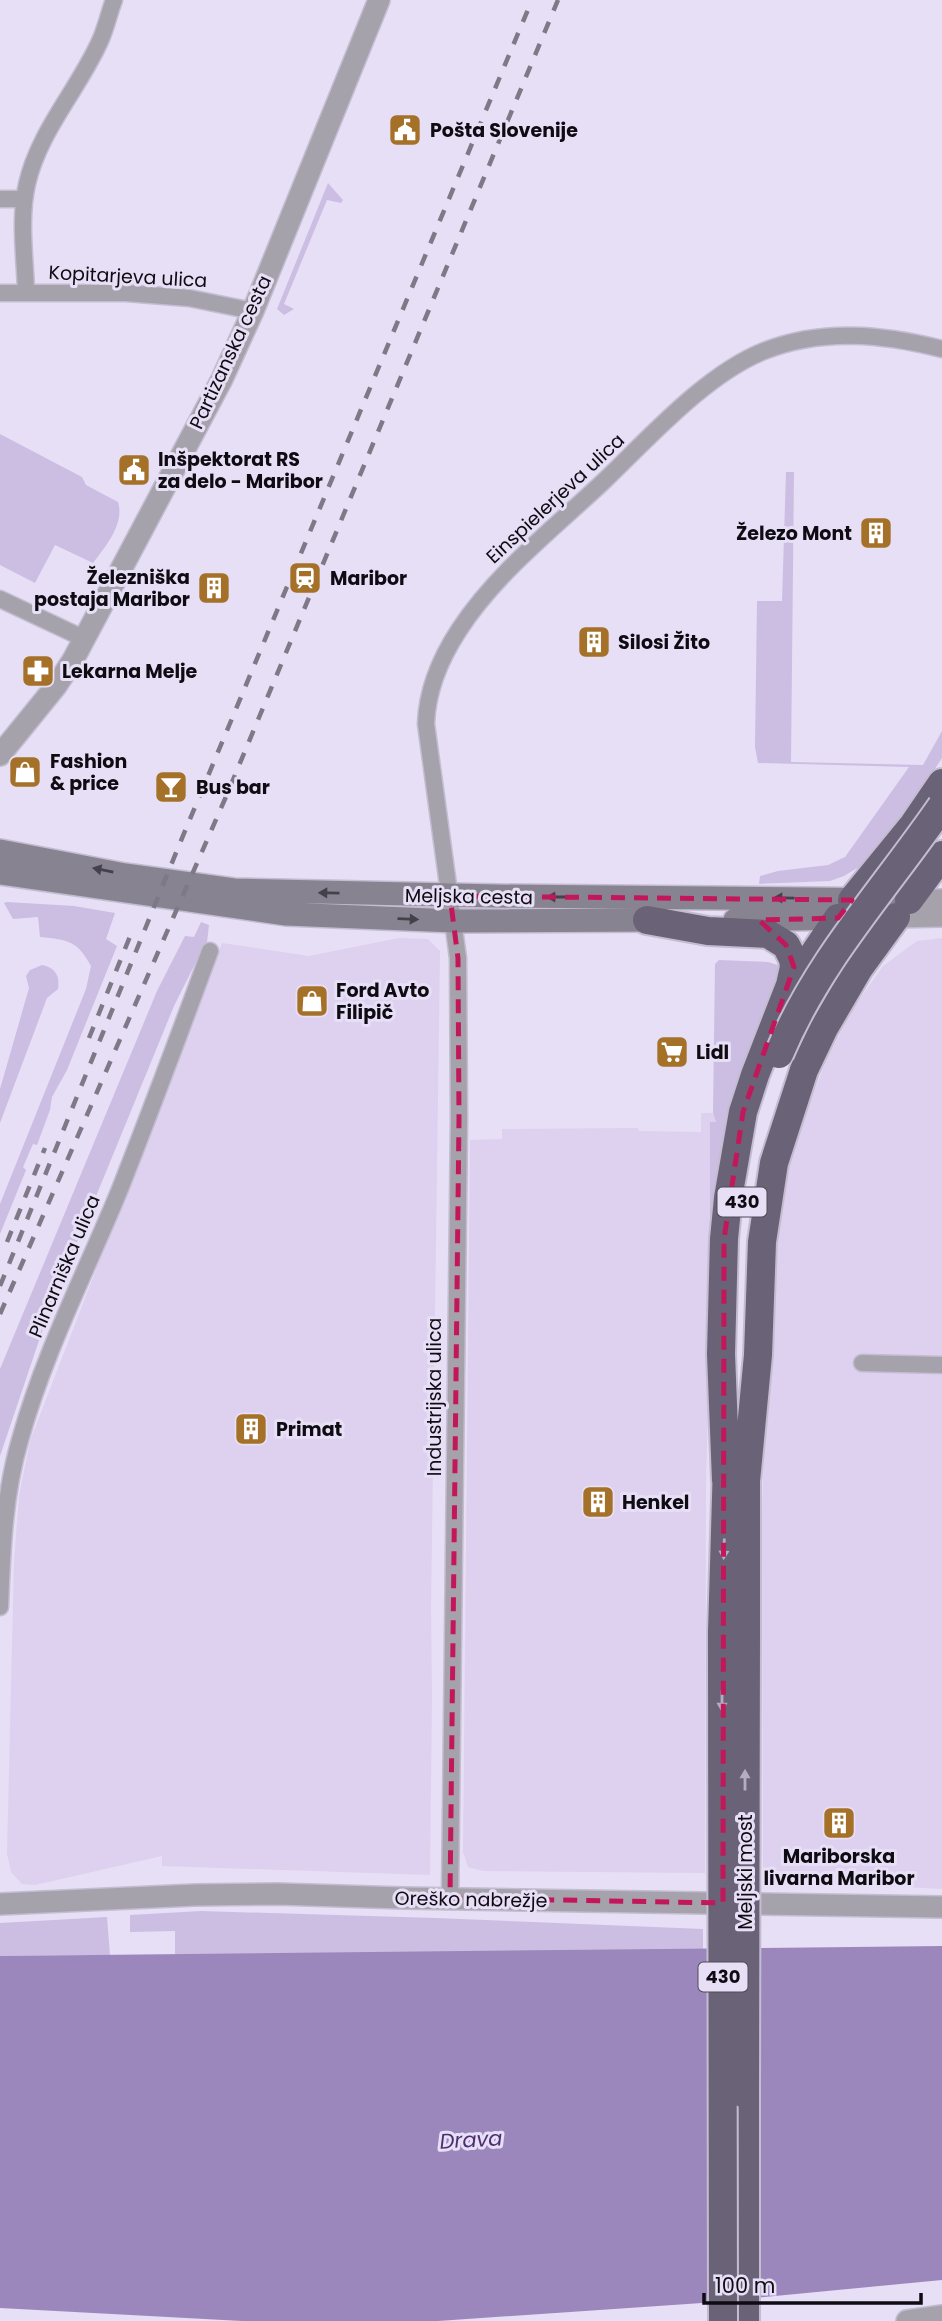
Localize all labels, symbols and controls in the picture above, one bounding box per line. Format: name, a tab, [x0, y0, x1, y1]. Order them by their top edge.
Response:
public building icon: Pošta Slovenije	[386, 111, 424, 149]
place label: Pošta Slovenije	[430, 117, 578, 144]
street label: Kopitarjeva ulica	[48, 259, 208, 294]
street label: Partizanska cesta	[183, 271, 278, 434]
street label: Einspielerjeva ulica	[480, 427, 630, 570]
place label: Inšpektorat RS za delo - Maribor	[158, 446, 323, 495]
public building icon: Inšpektorat RS za delo - Maribor	[115, 451, 153, 489]
building icon: Železo Mont	[857, 514, 895, 552]
place label: Železo Mont	[736, 520, 852, 547]
station icon: Maribor	[286, 559, 324, 597]
place label: Železniška postaja Maribor	[34, 564, 190, 613]
place label: Maribor	[330, 565, 407, 592]
building icon: Železniška postaja Maribor	[195, 569, 233, 607]
building icon: Silosi Žito	[575, 623, 613, 661]
place label: Silosi Žito	[618, 629, 710, 656]
pharmacy icon: Lekarna Melje	[19, 652, 57, 690]
place label: Lekarna Melje	[62, 658, 198, 685]
place label: Fashion & price	[50, 748, 127, 797]
shop icon: Fashion & price	[6, 753, 44, 791]
bar icon: Bus bar	[152, 768, 190, 806]
place label: Bus bar	[196, 774, 270, 801]
one-way arrow	[92, 865, 114, 876]
street label: Meljska cesta	[405, 882, 533, 911]
one-way arrow	[318, 887, 340, 899]
one-way arrow	[545, 891, 567, 903]
one-way arrow	[773, 893, 795, 904]
one-way arrow	[397, 914, 419, 925]
place label: Ford Avto Filipič	[336, 977, 429, 1026]
shop icon: Ford Avto Filipič	[293, 982, 331, 1020]
supermarket icon: Lidl	[653, 1033, 691, 1071]
place label: Lidl	[696, 1039, 729, 1066]
road number: 430	[718, 1188, 766, 1217]
street label: Plinarniška ulica	[22, 1191, 107, 1342]
street label: Industrijska ulica	[421, 1318, 448, 1476]
building icon: Primat	[232, 1410, 270, 1448]
place label: Primat	[276, 1416, 343, 1443]
building icon: Henkel	[579, 1483, 617, 1521]
place label: Henkel	[622, 1489, 689, 1516]
one-way arrow	[719, 1538, 730, 1560]
one-way arrow	[716, 1690, 728, 1712]
one-way arrow	[739, 1769, 751, 1791]
building icon: Mariborska livarna Maribor	[820, 1804, 858, 1842]
street label: Meljski most	[732, 1814, 759, 1930]
place label: Mariborska livarna Maribor	[763, 1843, 915, 1892]
street label: Oreško nabrežje	[394, 1885, 548, 1914]
road number: 430	[698, 1963, 748, 1992]
water label: Drava	[439, 2123, 503, 2156]
scale bar	[704, 2262, 921, 2306]
text: 100 m	[715, 2271, 775, 2300]

